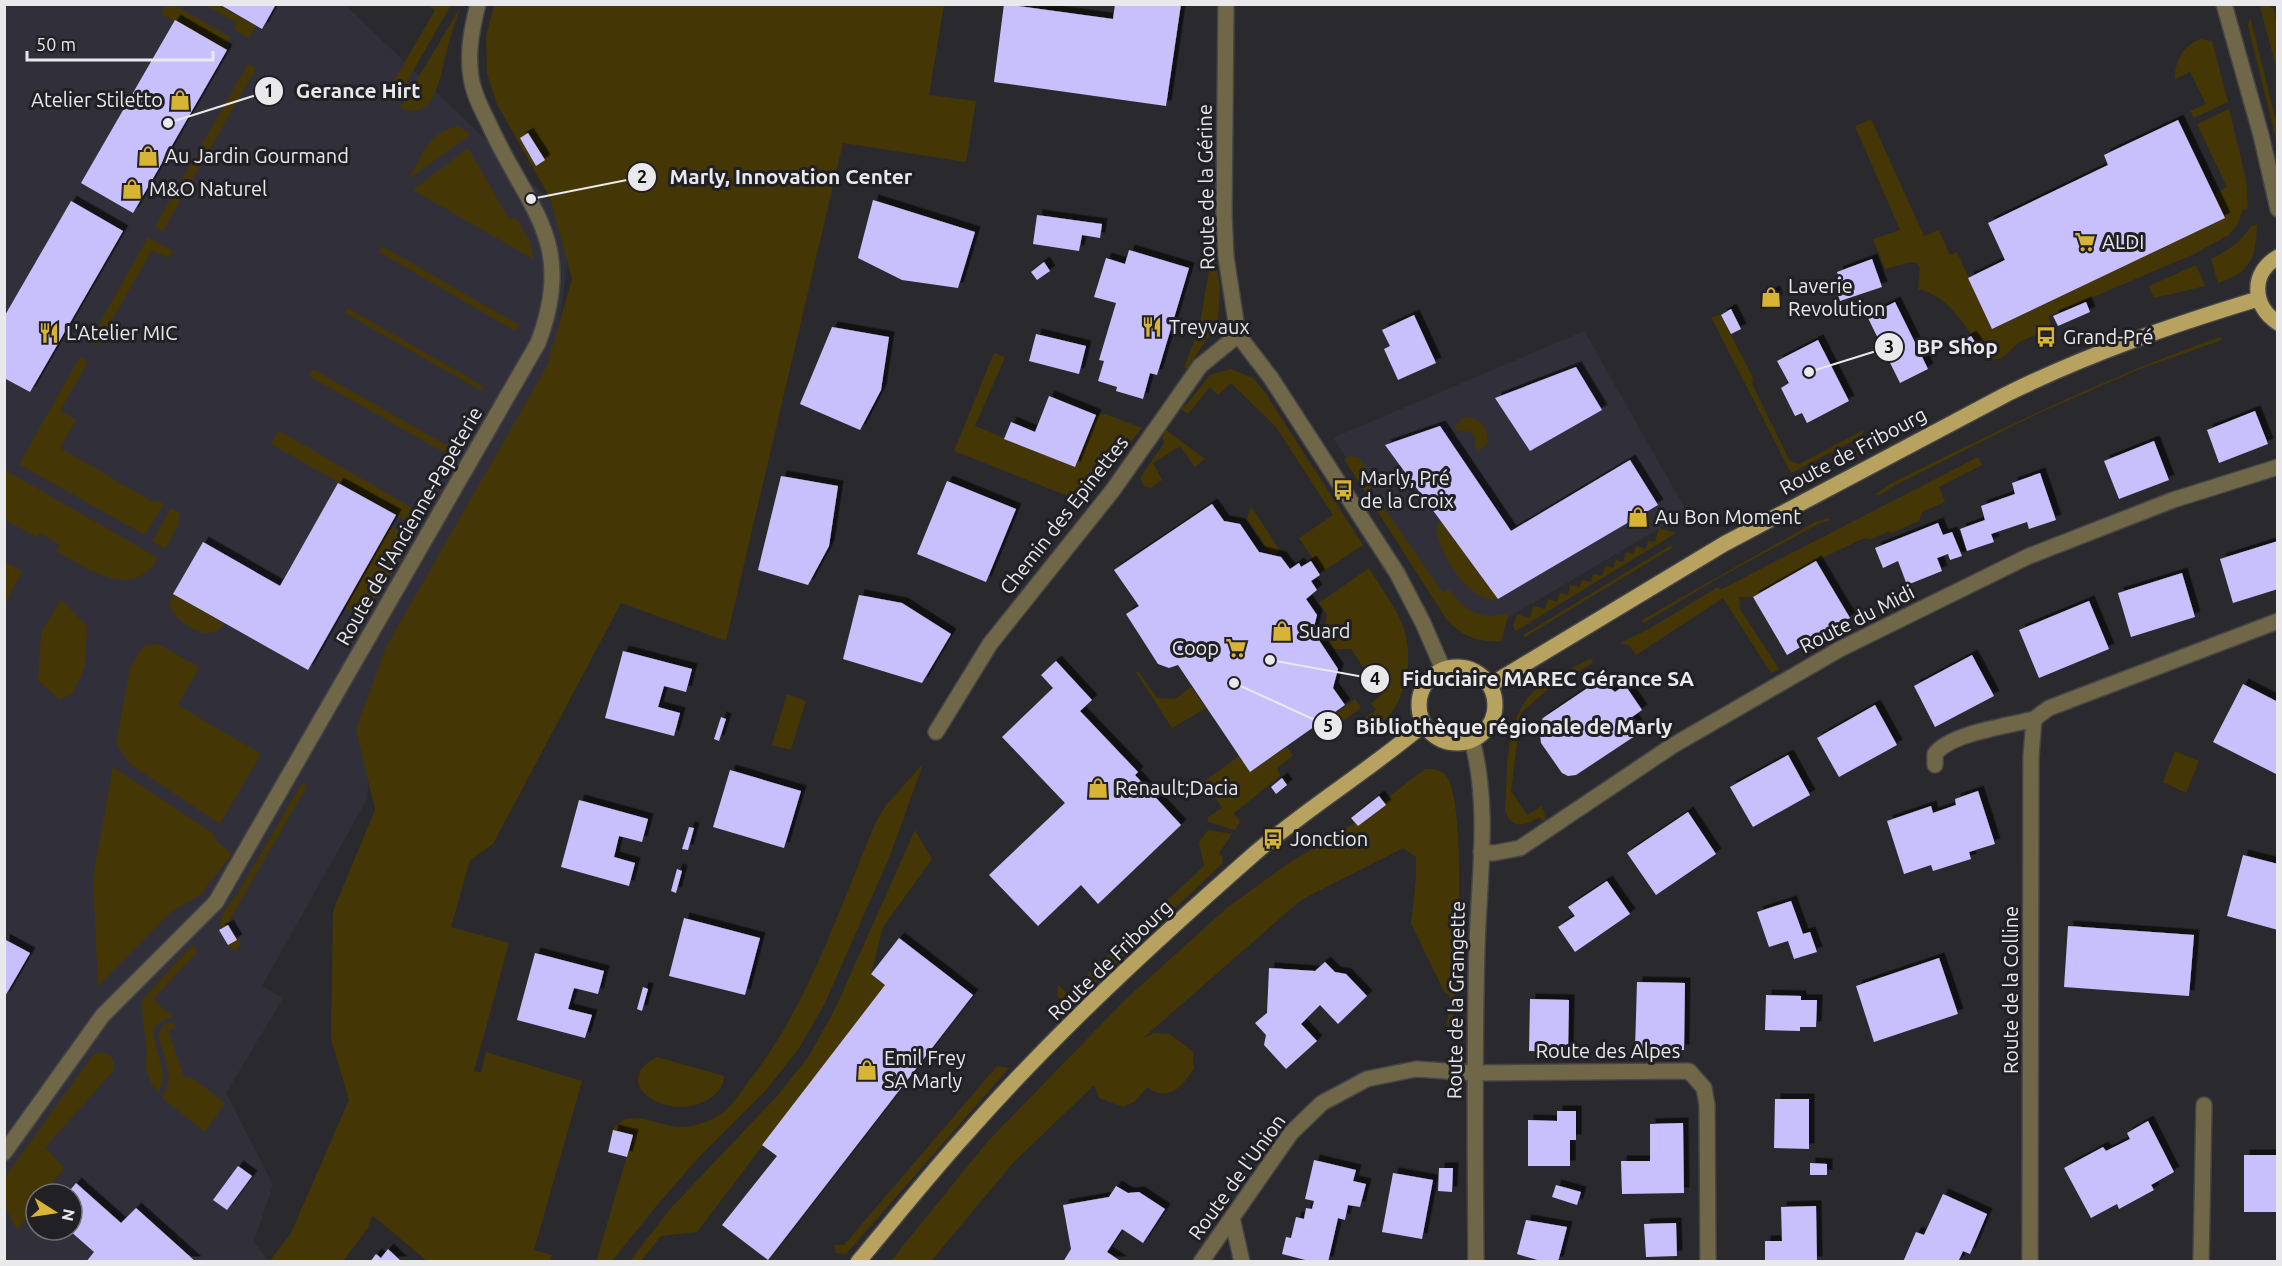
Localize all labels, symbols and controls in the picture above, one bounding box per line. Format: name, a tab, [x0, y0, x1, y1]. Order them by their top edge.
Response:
scale bar	[27, 24, 213, 62]
text: 50 m	[36, 34, 76, 54]
callout: Gerance Hirt	[254, 71, 433, 110]
text: Gerance Hirt	[296, 78, 420, 102]
text: 1	[264, 80, 274, 100]
place label: Atelier Stiletto	[31, 88, 163, 111]
shop icon: Atelier Stiletto	[168, 88, 192, 112]
street label: Route de la Gérine	[1193, 104, 1218, 270]
shop icon: Au Jardin Gourmand	[136, 144, 160, 168]
place label: Au Jardin Gourmand	[165, 144, 349, 167]
callout: Marly, Innovation Center	[627, 158, 924, 197]
text: Marly, Innovation Center	[670, 164, 913, 188]
text: 2	[637, 166, 647, 186]
shop icon: M&O Naturel	[120, 177, 144, 201]
place label: M&O Naturel	[149, 177, 267, 200]
supermarket icon: ALDI	[2073, 230, 2097, 254]
place label: ALDI	[2102, 230, 2144, 253]
place label: Laverie Revolution	[1788, 274, 1885, 320]
shop icon: Laverie Revolution	[1759, 285, 1783, 309]
restaurant icon: Treyvaux	[1140, 315, 1164, 339]
place label: Treyvaux	[1169, 315, 1250, 338]
restaurant icon: L'Atelier MIC	[37, 321, 61, 345]
place label: L'Atelier MIC	[66, 321, 177, 344]
bus stop icon: Grand-Pré	[2034, 325, 2058, 349]
place label: Grand-Pré	[2063, 325, 2154, 348]
callout: BP Shop	[1874, 327, 2010, 366]
text: BP Shop	[1916, 334, 1998, 358]
text: 3	[1884, 336, 1894, 356]
street label: Route de l'Ancienne-Papeterie	[331, 402, 486, 649]
street label: Route de Fribourg	[1775, 402, 1930, 499]
street label: Chemin des Epinettes	[995, 431, 1133, 598]
place label: Marly, Pré de la Croix	[1360, 466, 1454, 512]
bus stop icon: Marly, Pré de la Croix	[1331, 478, 1355, 502]
shop icon: Au Bon Moment	[1626, 505, 1650, 529]
place label: Au Bon Moment	[1655, 505, 1801, 528]
street label: Route du Midi	[1796, 580, 1918, 657]
shop icon: Suard	[1270, 619, 1294, 643]
place label: Suard	[1299, 619, 1350, 642]
place label: Coop	[1172, 636, 1219, 659]
supermarket icon: Coop	[1224, 636, 1248, 660]
callout: Fiduciaire MAREC Gérance SA	[1360, 660, 1706, 699]
text: Fiduciaire MAREC Gérance SA	[1402, 666, 1694, 690]
text: 4	[1370, 668, 1380, 688]
callout: Bibliothèque régionale de Marly	[1313, 707, 1684, 746]
text: Bibliothèque régionale de Marly	[1356, 714, 1672, 738]
text: 5	[1323, 715, 1333, 735]
shop icon: Renault;Dacia	[1086, 776, 1110, 800]
place label: Renault;Dacia	[1115, 776, 1238, 799]
bus stop icon: Jonction	[1261, 827, 1285, 851]
place label: Jonction	[1290, 827, 1368, 850]
street label: Route de Fribourg	[1043, 895, 1176, 1024]
street label: Route de la Grangette	[1442, 901, 1469, 1099]
street label: Route de la Colline	[1999, 906, 2022, 1074]
street label: Route des Alpes	[1536, 1039, 1680, 1062]
place label: Emil Frey SA Marly	[884, 1046, 966, 1092]
shop icon: Emil Frey SA Marly	[855, 1058, 879, 1082]
street label: Route de l'Union	[1183, 1110, 1290, 1244]
north arrow	[24, 1182, 84, 1242]
text: N	[59, 1207, 79, 1223]

